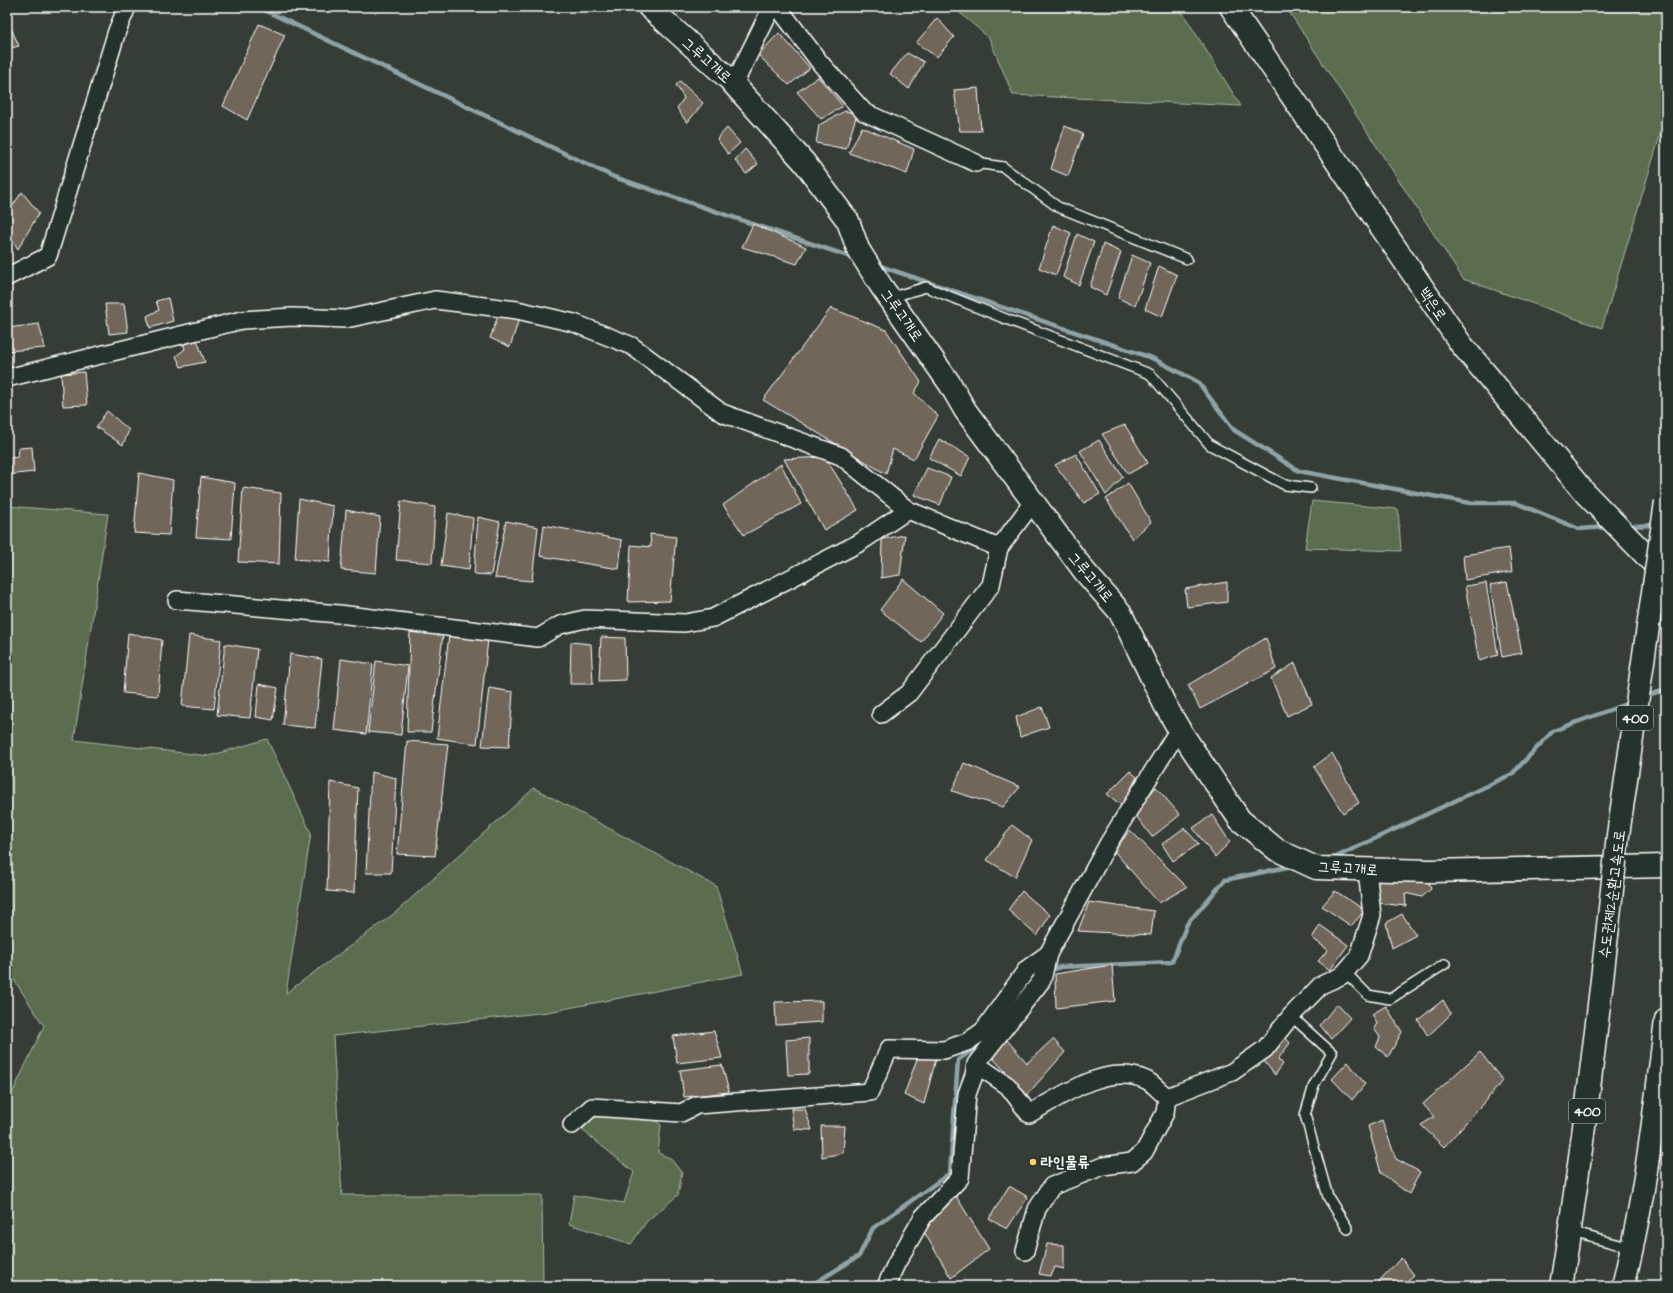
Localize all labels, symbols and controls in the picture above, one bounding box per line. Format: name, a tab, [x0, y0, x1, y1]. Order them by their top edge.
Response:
street label: 그루고개로	[677, 32, 736, 88]
street label: 백은로	[1414, 283, 1451, 325]
street label: 그루고개로	[876, 285, 928, 346]
street label: 그루고개로	[1063, 547, 1118, 607]
road number: 400	[1617, 706, 1653, 730]
street label: 수도권제2순환고속도로	[1594, 829, 1631, 960]
street label: 그루고개로	[1317, 856, 1379, 881]
road number: 400	[1569, 1099, 1605, 1123]
place label: 라인물류	[1040, 1152, 1089, 1173]
marker: 라인물류	[1028, 1157, 1038, 1167]

